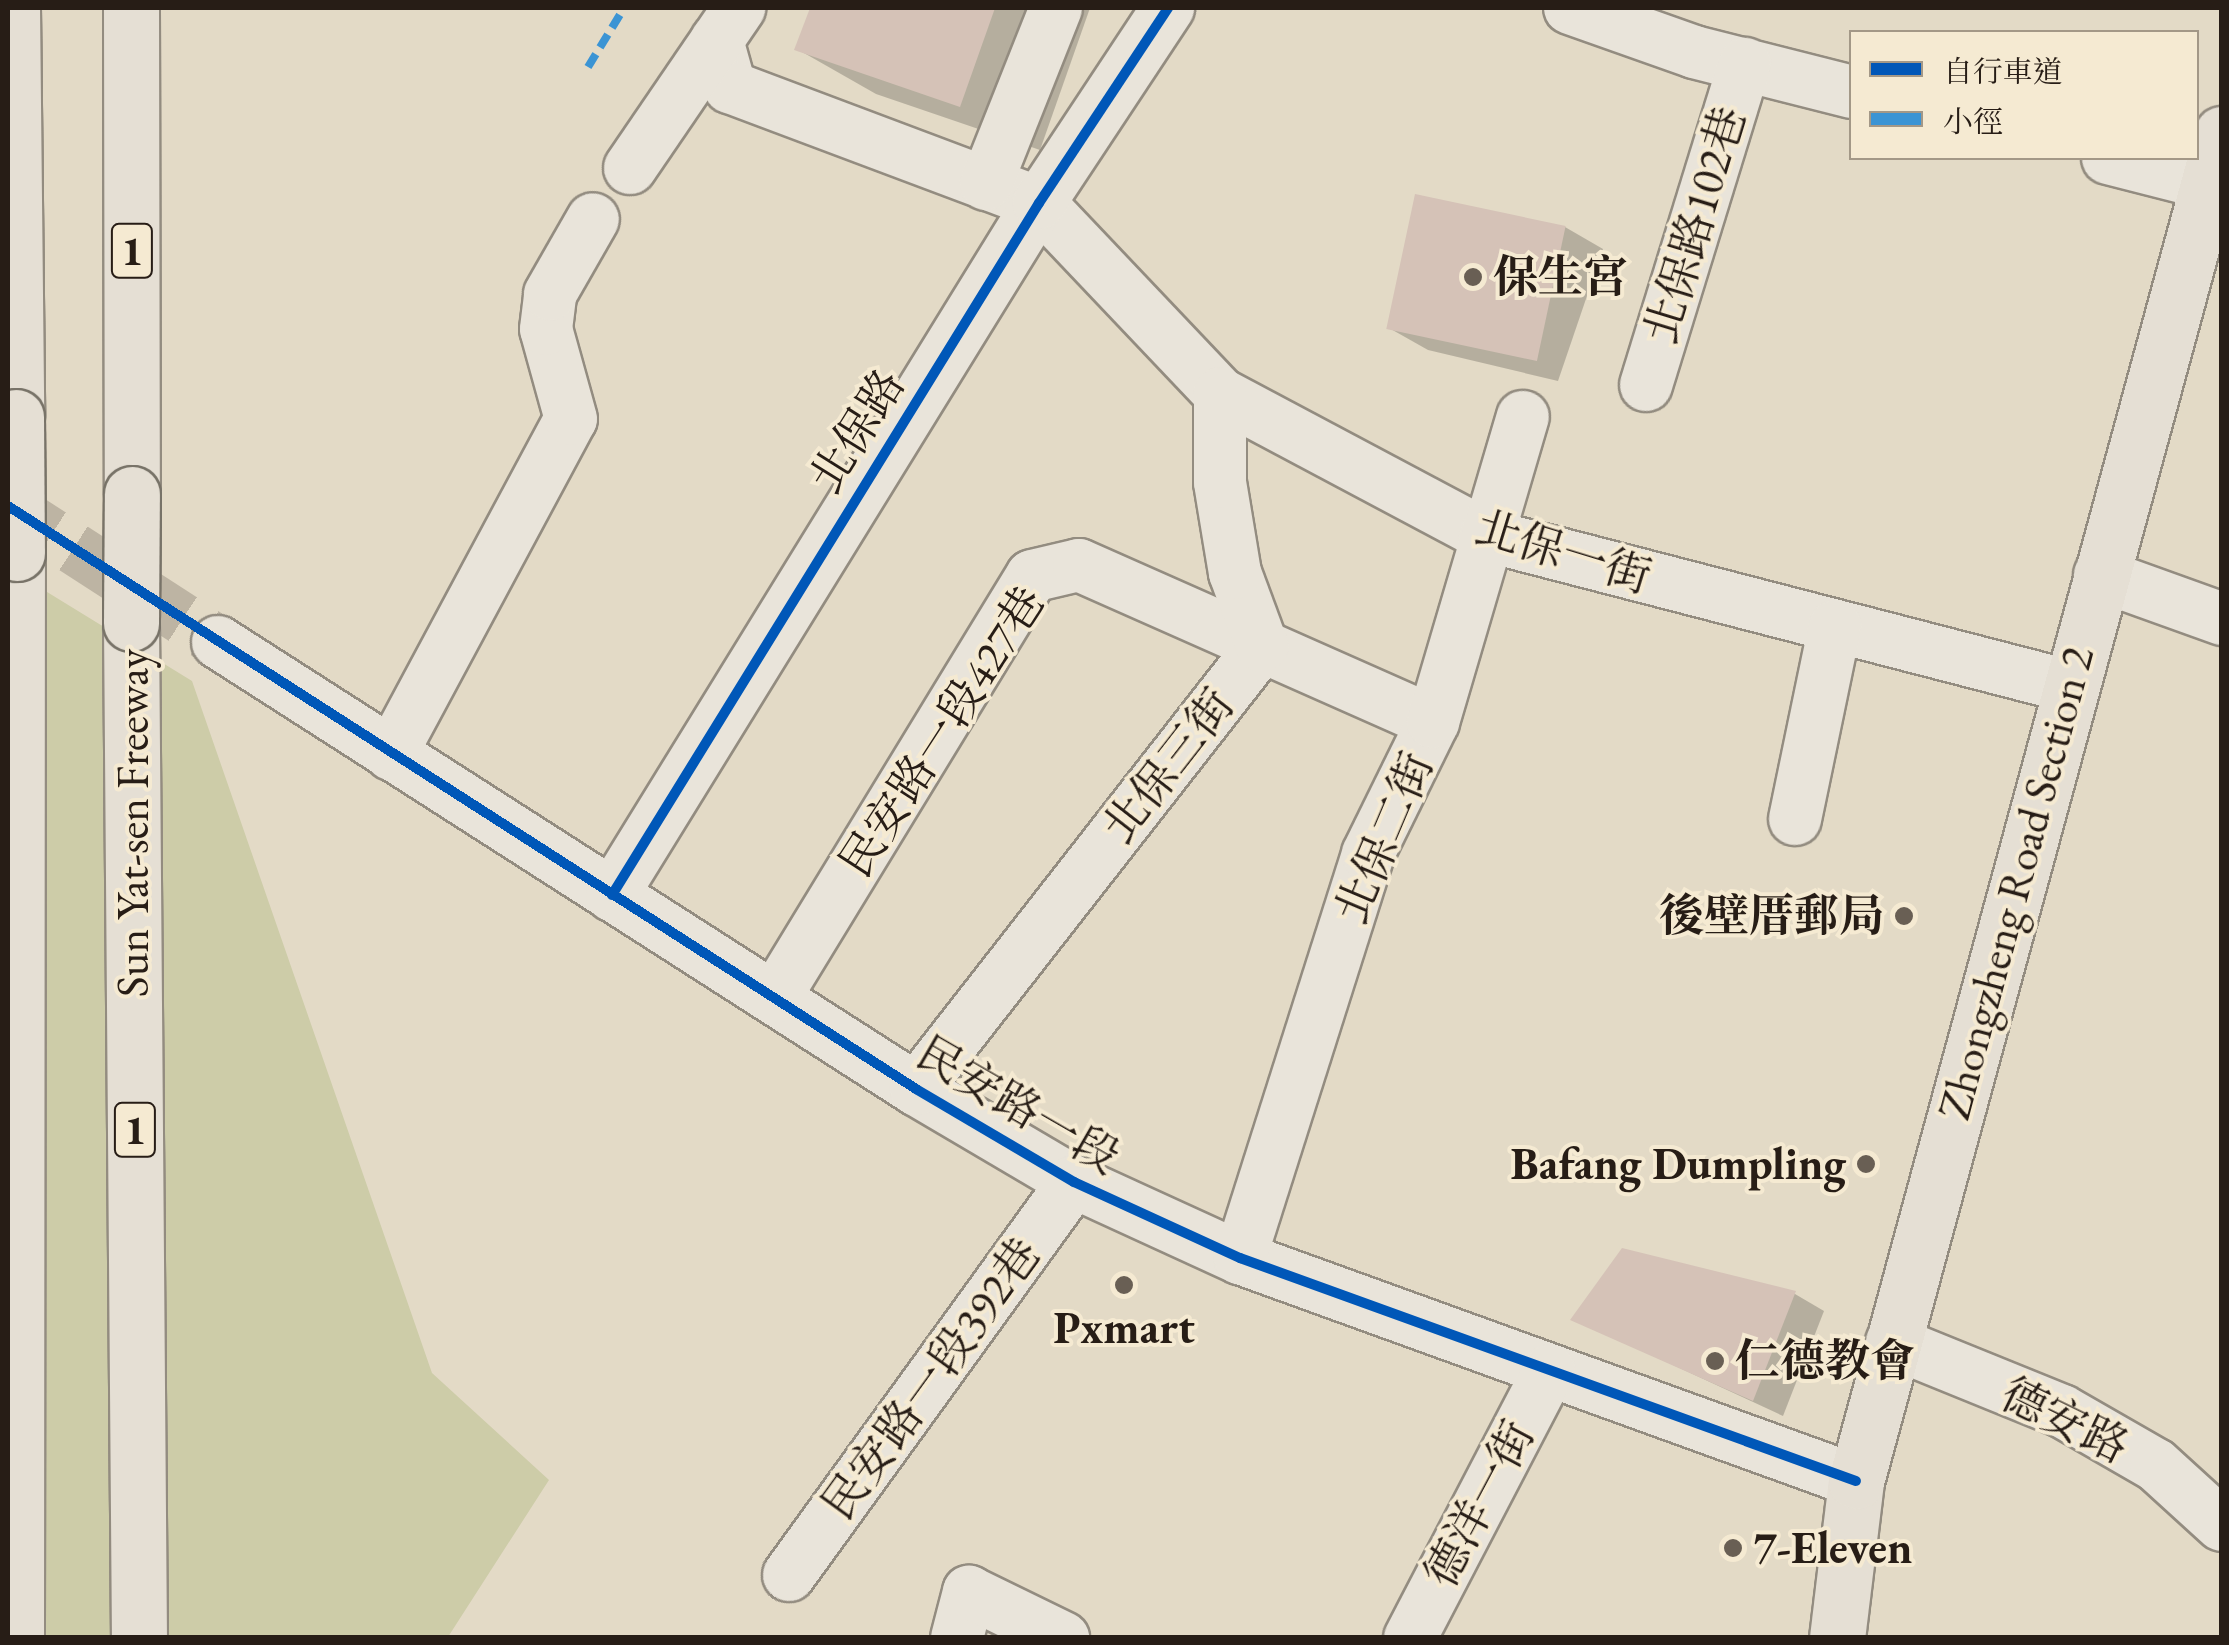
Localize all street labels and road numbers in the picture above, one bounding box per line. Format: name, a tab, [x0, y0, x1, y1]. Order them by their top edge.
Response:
street label: 北保路102巷	[1633, 100, 1757, 350]
road number: 1	[110, 214, 154, 288]
street label: 北保路	[798, 359, 916, 503]
street label: 北保一街	[1469, 500, 1657, 604]
street label: 民安路一段427巷	[828, 577, 1056, 887]
street label: Zhongzheng Road Section 2	[1927, 641, 2105, 1125]
street label: Sun Yat-sen Freeway	[106, 649, 160, 997]
street label: 北保三街	[1091, 678, 1245, 854]
street label: 北保二街	[1324, 745, 1444, 931]
street label: 民安路一段	[907, 1025, 1129, 1185]
road number: 1	[112, 1093, 158, 1167]
street label: 民安路一段392巷	[811, 1228, 1051, 1530]
street label: 德安路	[1992, 1366, 2138, 1474]
street label: 德洋一街	[1413, 1412, 1545, 1596]

